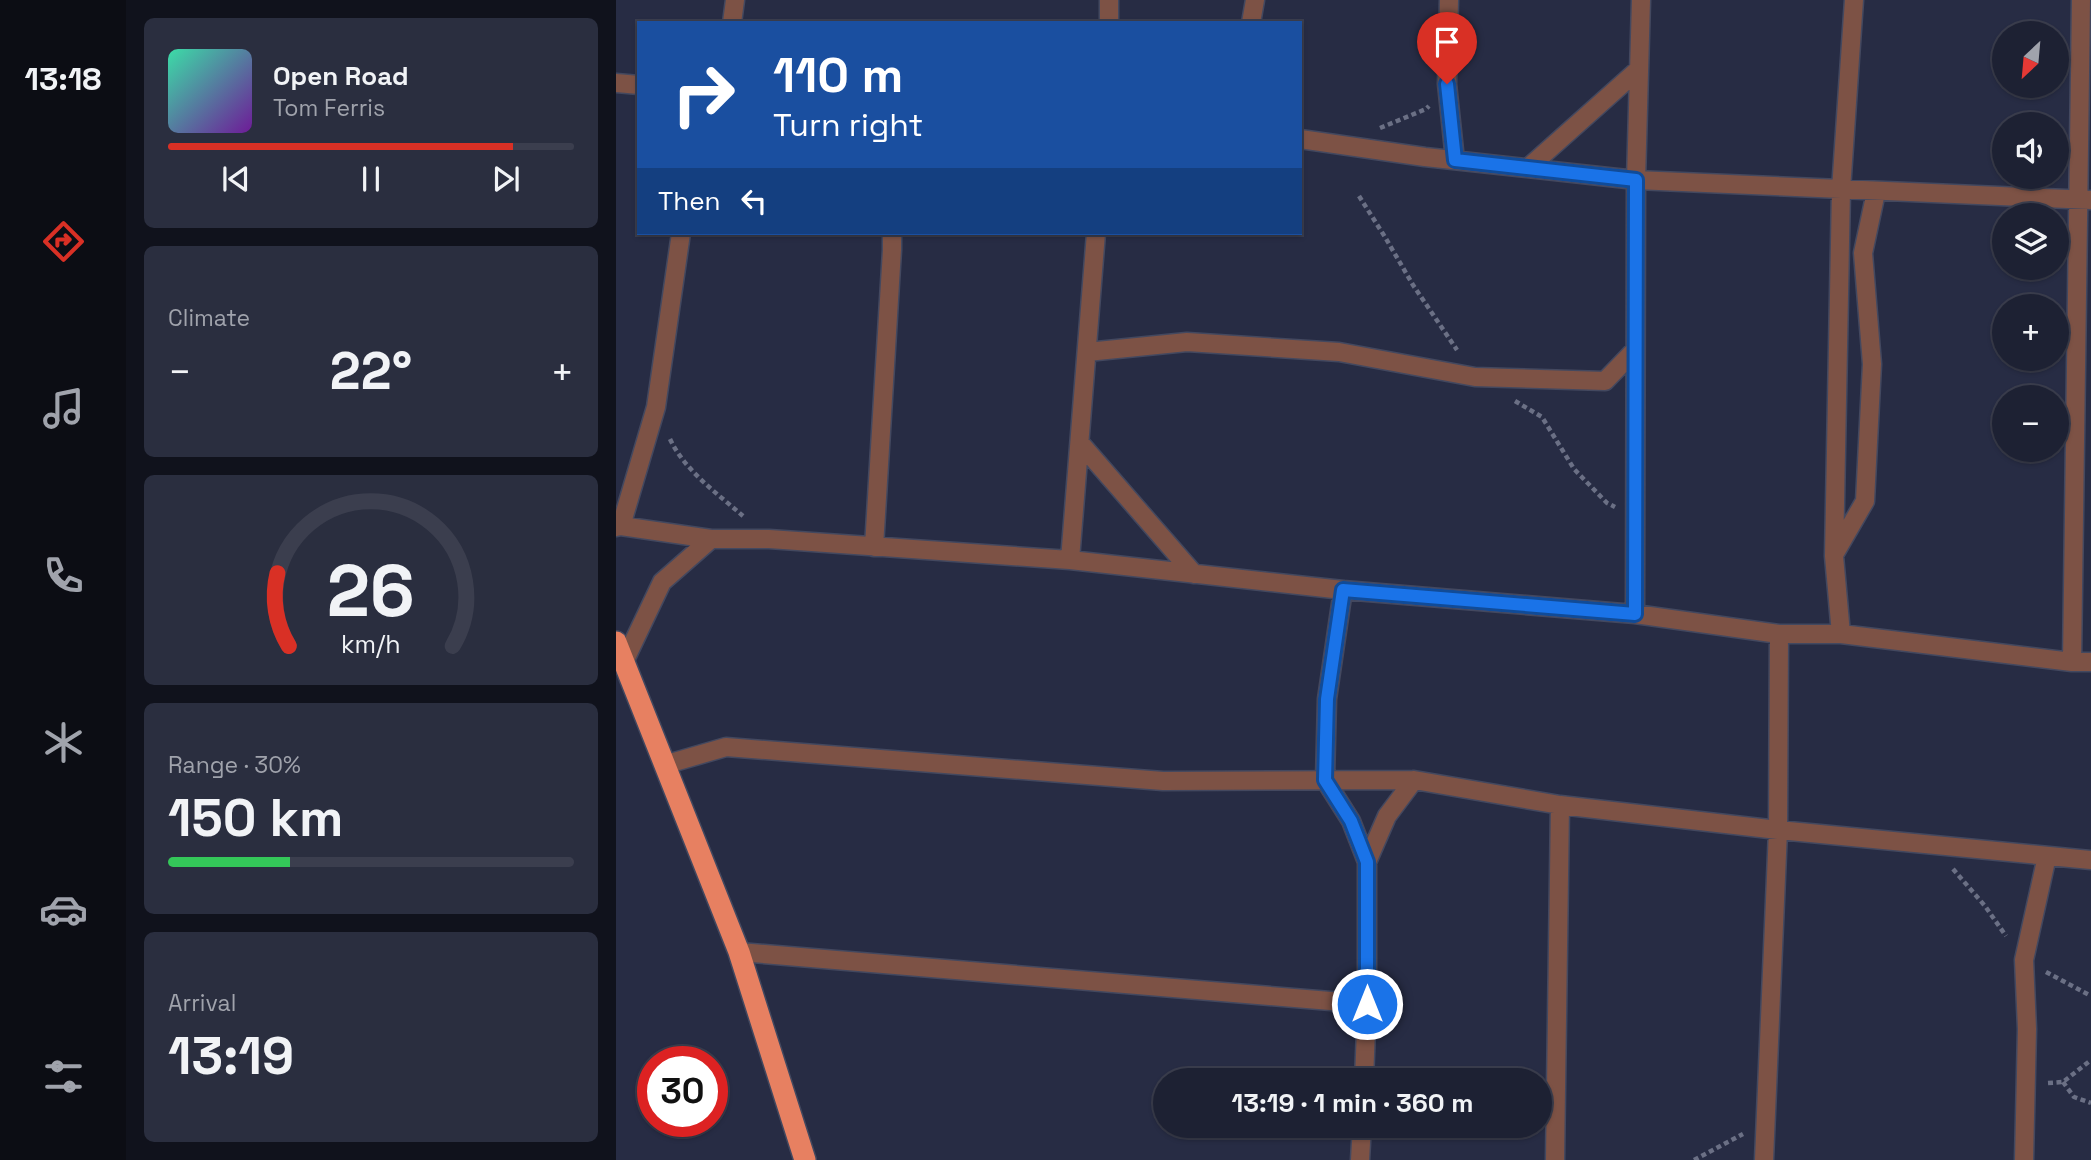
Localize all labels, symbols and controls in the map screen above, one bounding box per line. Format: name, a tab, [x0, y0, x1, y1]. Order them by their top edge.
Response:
pin	[1417, 12.0, 1477, 84]
north arrow	[1992, 21, 2068, 98]
map controls	[1992, 21, 2069, 462]
icon: arrive	[1428, 23, 1466, 61]
text: 110 m	[773, 44, 903, 106]
icon: right	[658, 49, 749, 140]
text: 13:18	[24, 59, 102, 99]
text: Open Road	[273, 59, 409, 93]
text: Tom Ferris	[273, 93, 385, 123]
text: Turn right	[773, 105, 923, 145]
button: sound	[1992, 112, 2069, 189]
icon: previous	[217, 160, 255, 198]
icon: pause	[352, 160, 390, 198]
icon: next	[487, 160, 525, 198]
icon: left	[735, 182, 773, 220]
text: Then	[658, 184, 721, 218]
button: layers	[1992, 203, 2069, 280]
icon: directions	[39, 217, 88, 266]
button: +	[1992, 294, 2069, 371]
text: Climate	[168, 303, 250, 333]
text: 22°	[330, 338, 412, 404]
text: −	[168, 348, 192, 396]
text: +	[550, 348, 574, 396]
icon: music	[39, 384, 88, 433]
button: −	[1992, 385, 2069, 462]
text: 26	[327, 544, 415, 637]
icon: phone	[39, 551, 88, 600]
text: km/h	[341, 628, 401, 660]
icon: climate	[39, 718, 88, 767]
text: Range · 30%	[168, 750, 301, 780]
text: 150 km	[168, 785, 343, 851]
icon: car	[39, 885, 88, 934]
position arrow	[1330, 967, 1404, 1041]
text: Arrival	[168, 988, 236, 1018]
text: 13:19	[168, 1023, 294, 1089]
speed limit sign: 30	[637, 1046, 728, 1137]
icon: filters	[39, 1052, 88, 1101]
text: 13:19 · 1 min · 360 m	[1232, 1086, 1473, 1120]

